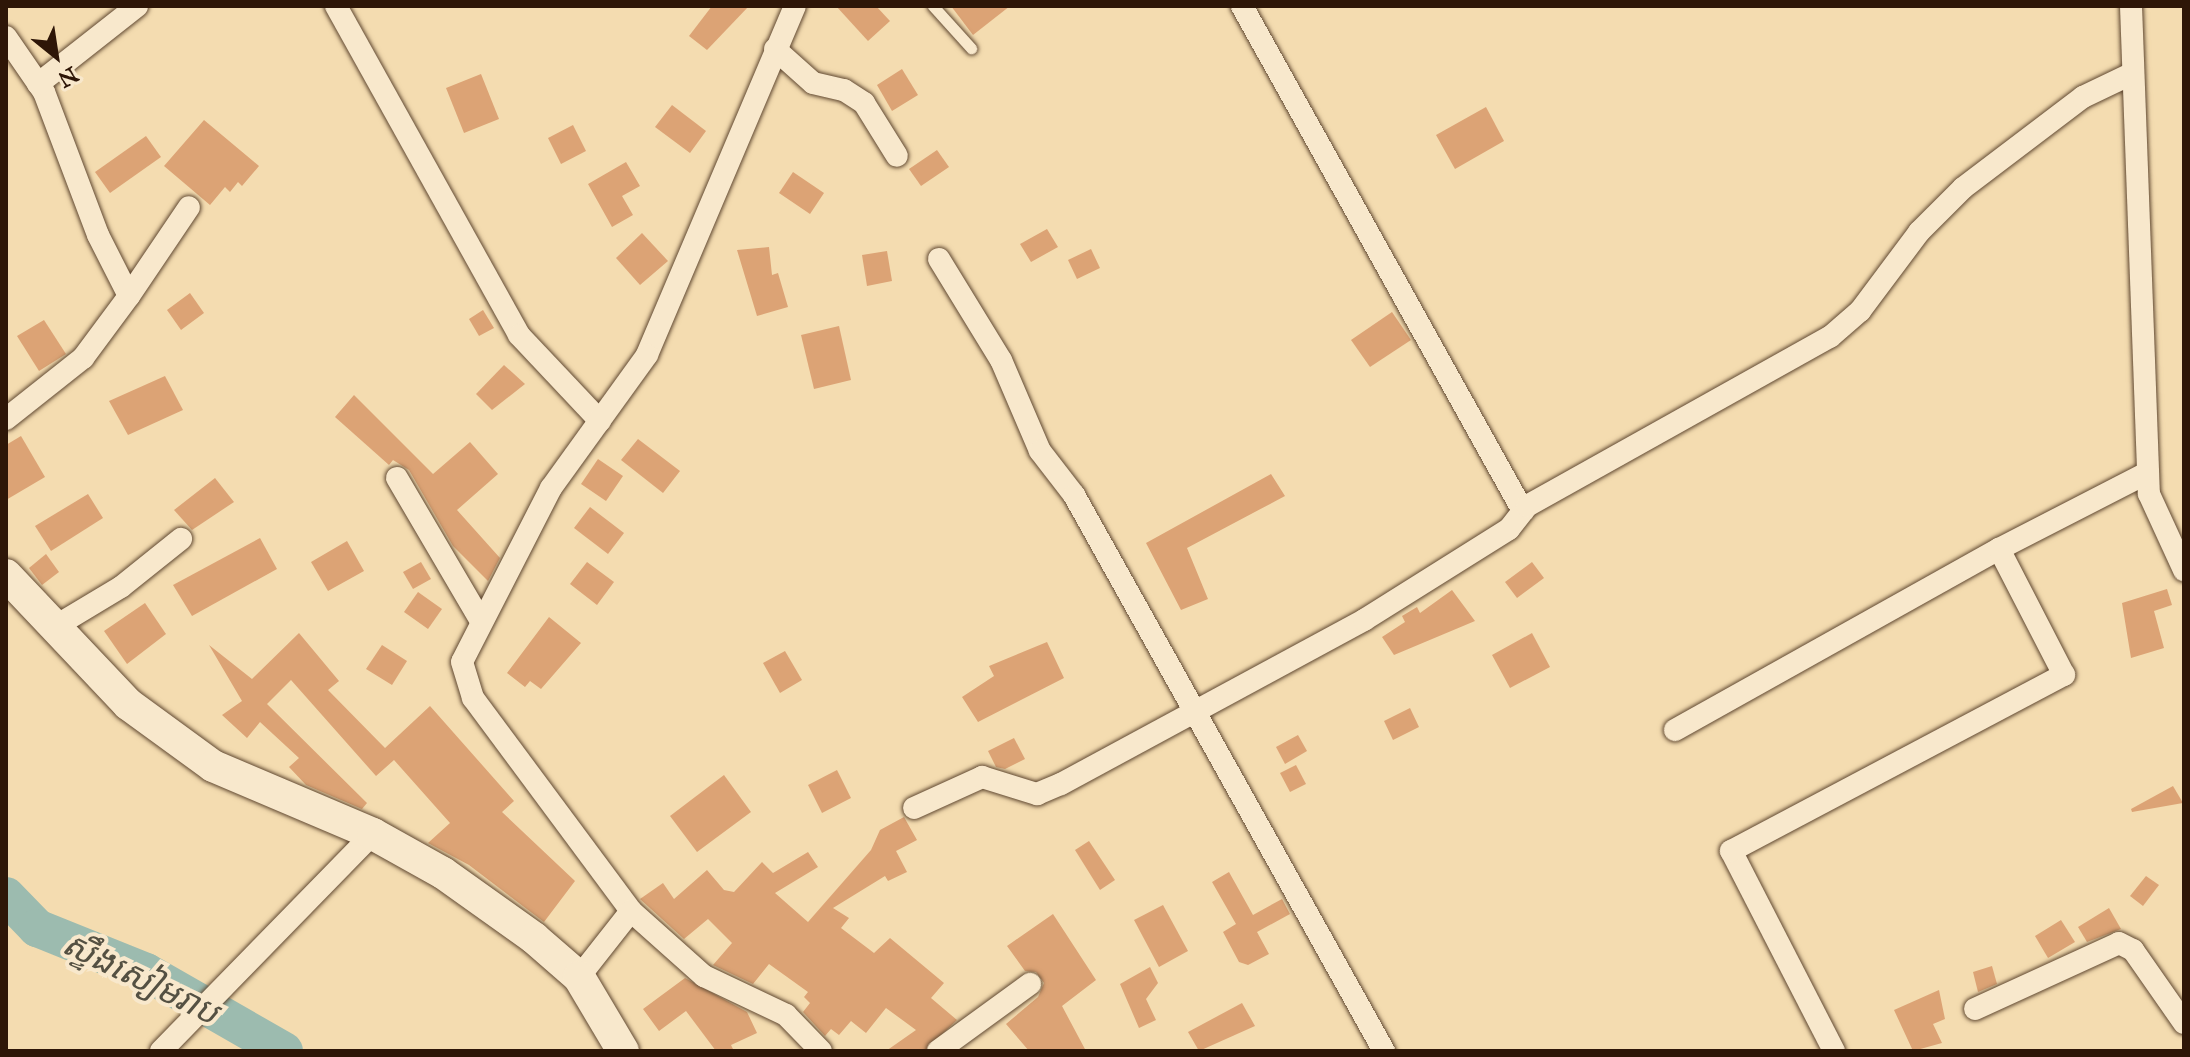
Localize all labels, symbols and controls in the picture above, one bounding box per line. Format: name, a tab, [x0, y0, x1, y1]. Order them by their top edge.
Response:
north arrow	[16, 16, 96, 96]
text: N	[53, 61, 83, 94]
water label: ស្ទឹងសៀមរាប	[56, 923, 226, 1033]

